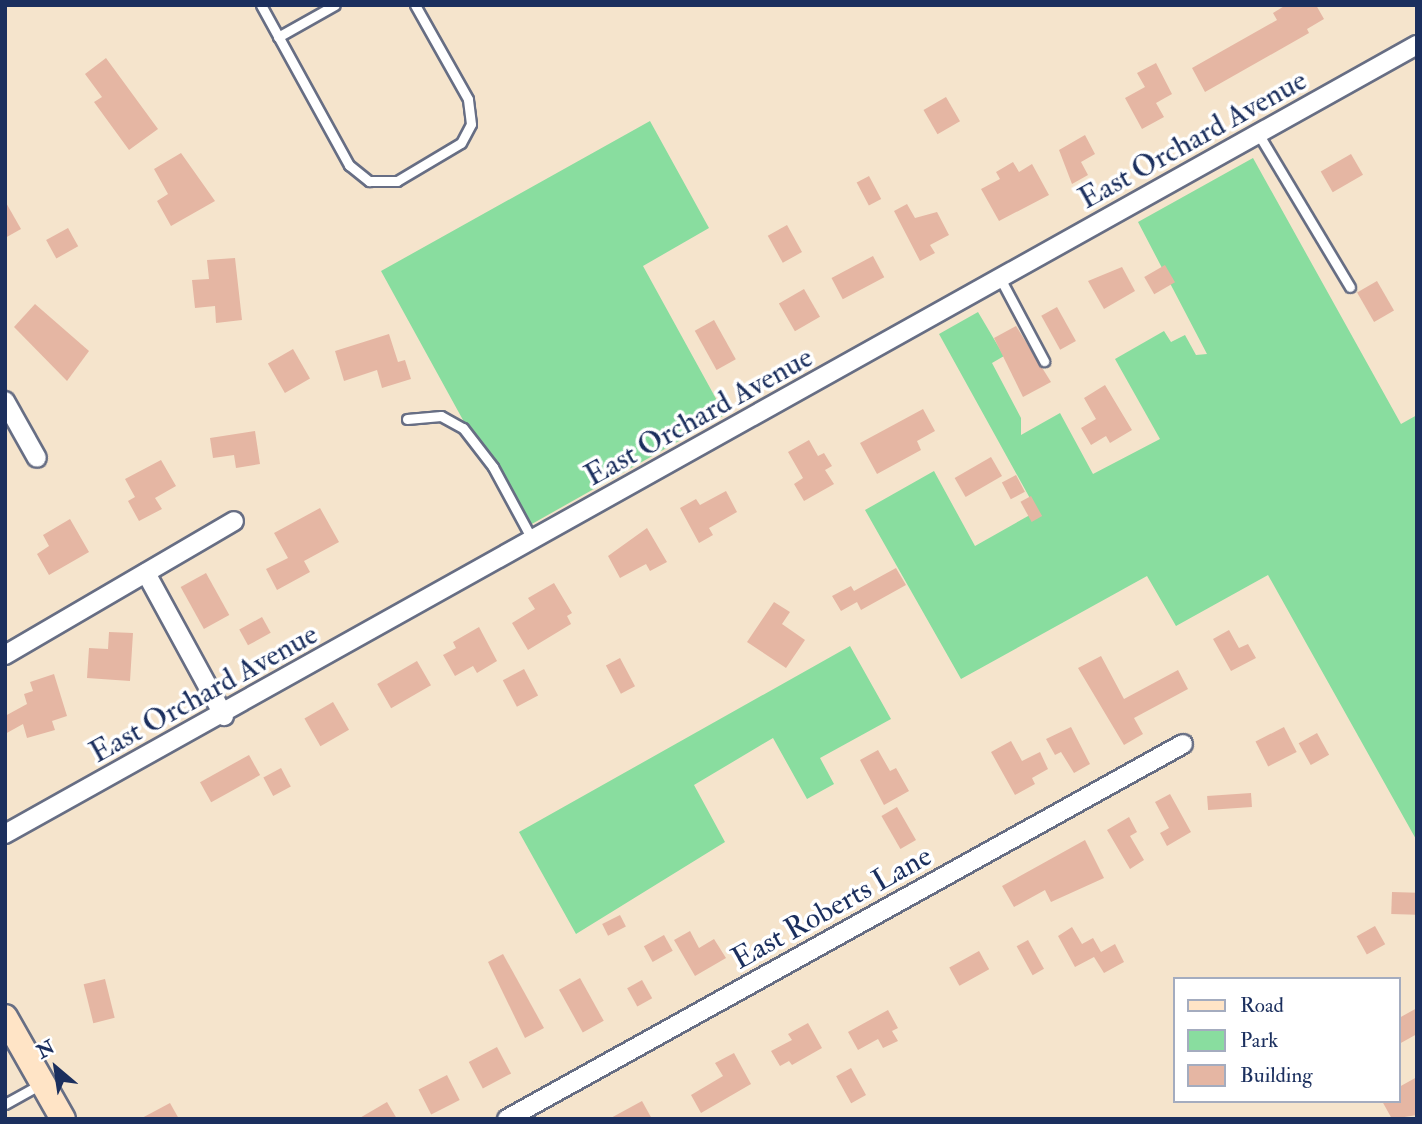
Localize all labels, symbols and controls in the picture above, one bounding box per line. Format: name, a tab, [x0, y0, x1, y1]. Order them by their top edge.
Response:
street label: East Orchard Avenue	[1073, 62, 1313, 218]
street label: East Orchard Avenue	[579, 339, 819, 495]
street label: East Orchard Avenue	[84, 616, 324, 772]
street label: East Roberts Lane	[726, 838, 938, 978]
legend	[1174, 977, 1401, 1103]
text: Road	[1240, 992, 1284, 1019]
text: Park	[1240, 1027, 1278, 1054]
north arrow	[21, 1033, 91, 1103]
text: N	[33, 1035, 59, 1064]
text: Building	[1240, 1062, 1313, 1089]

